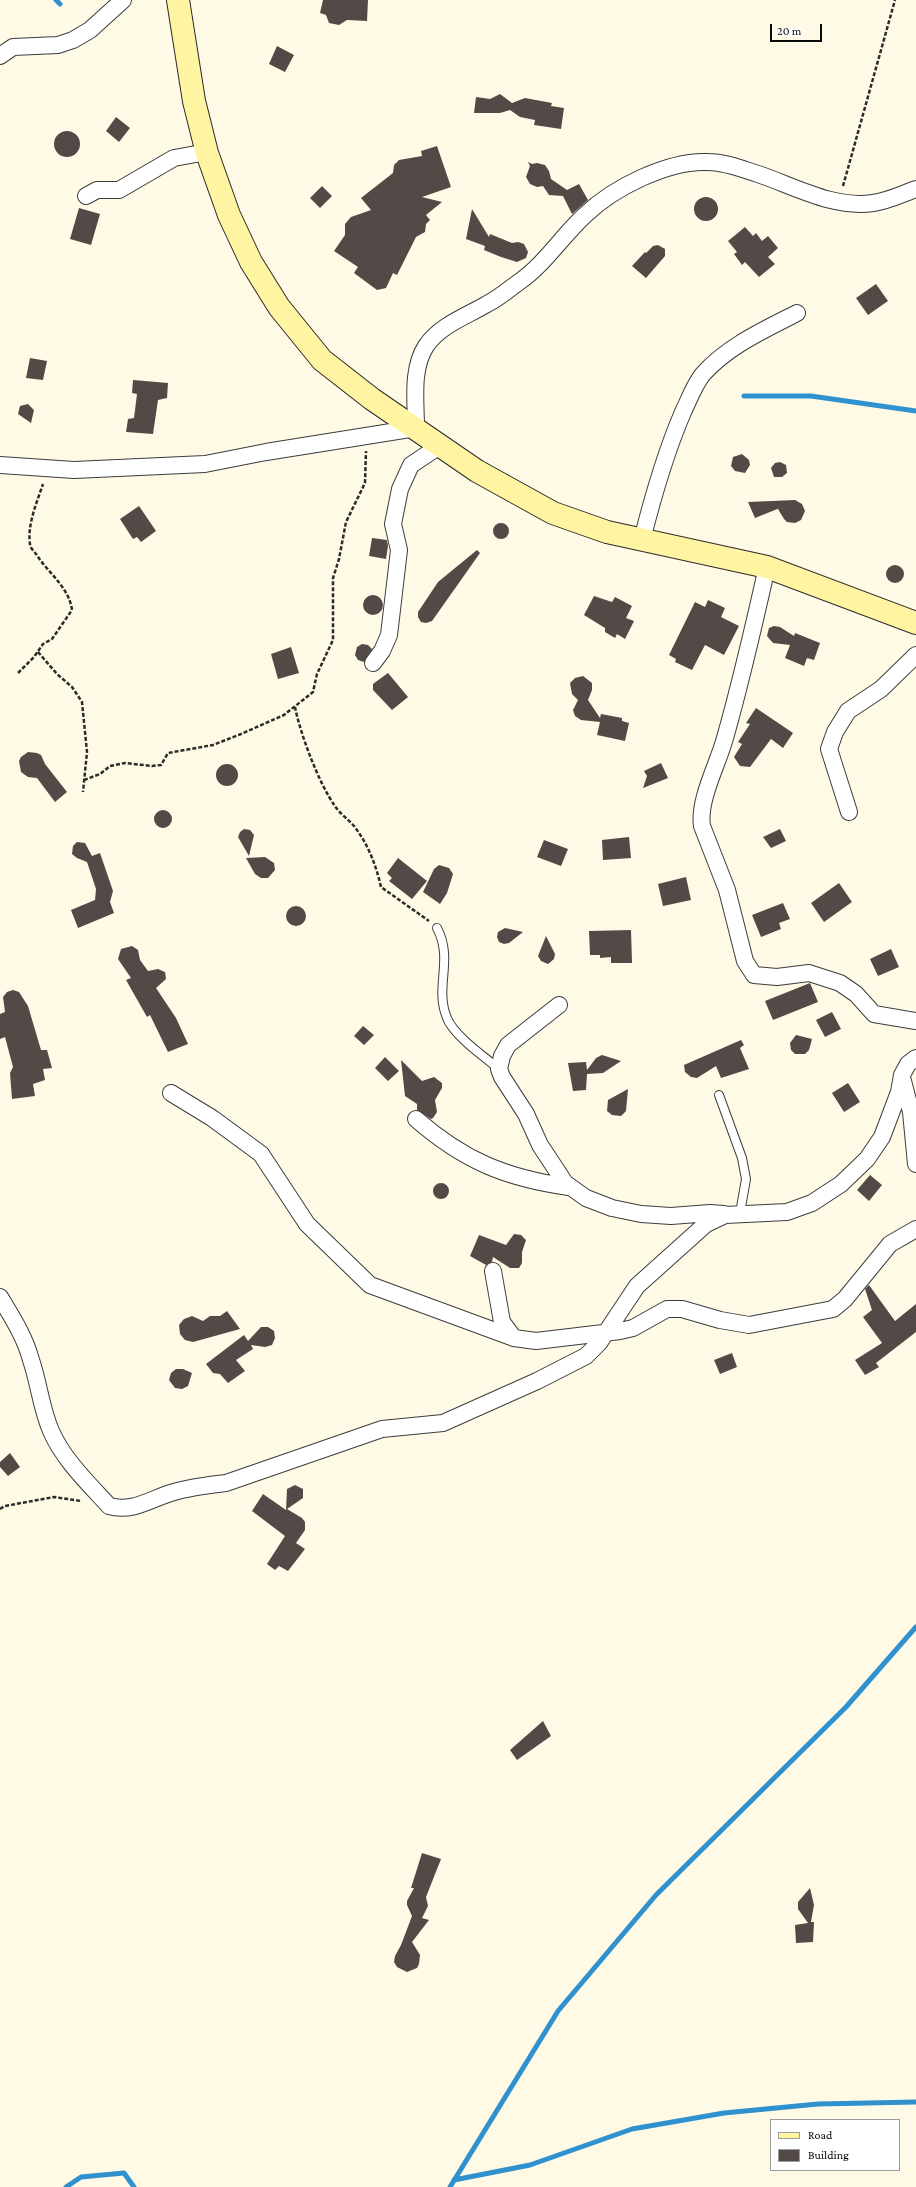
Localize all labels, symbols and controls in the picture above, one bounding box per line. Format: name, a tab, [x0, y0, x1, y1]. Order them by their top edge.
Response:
scale bar	[772, 16, 824, 42]
text: 20 m	[777, 24, 801, 38]
legend	[770, 2119, 900, 2171]
text: Road	[808, 2128, 832, 2142]
text: Building	[808, 2148, 849, 2162]

